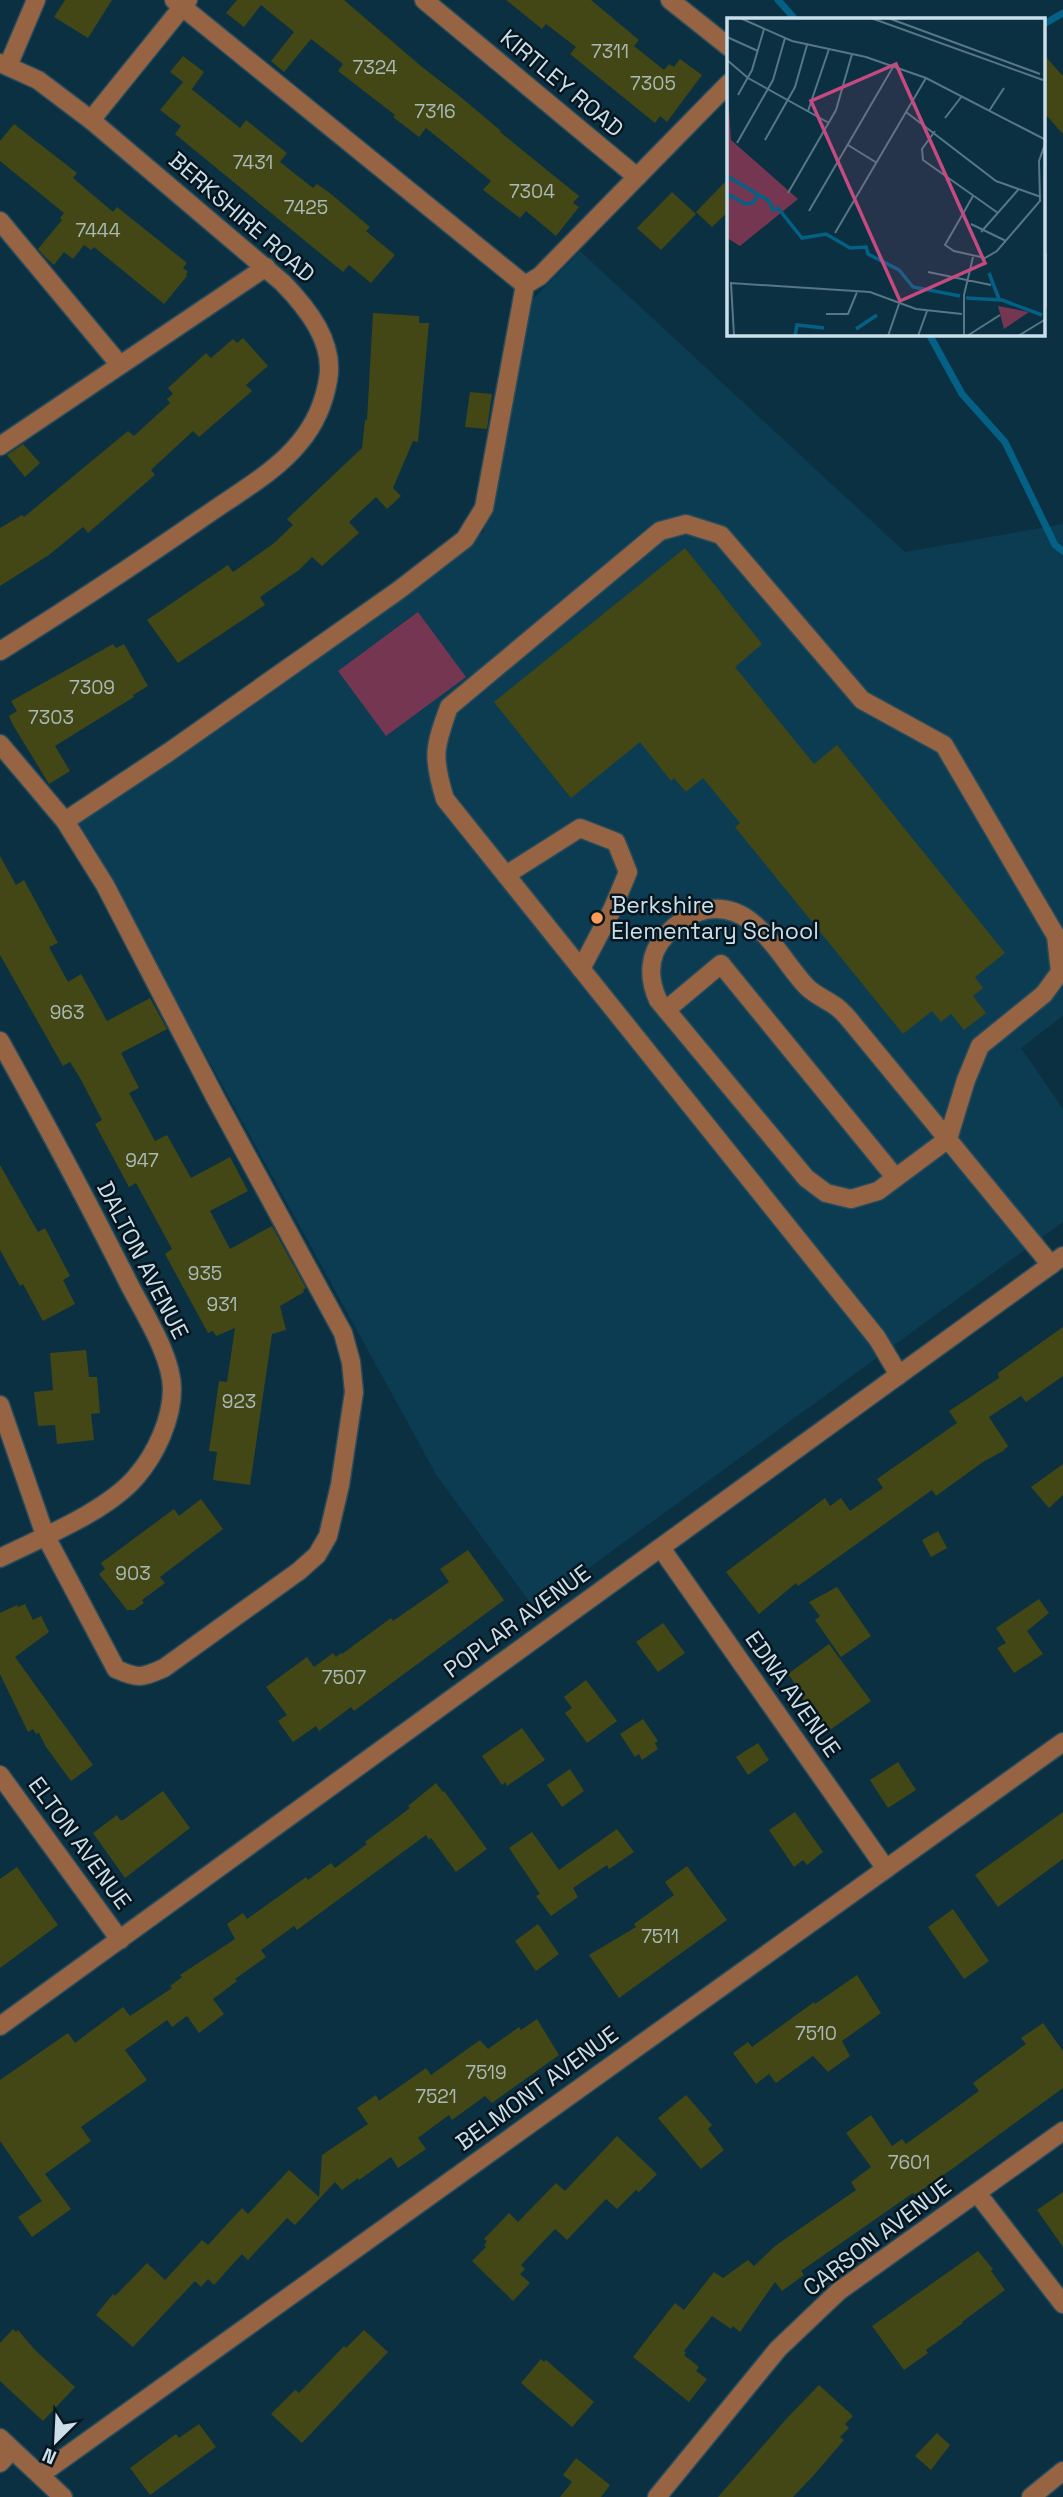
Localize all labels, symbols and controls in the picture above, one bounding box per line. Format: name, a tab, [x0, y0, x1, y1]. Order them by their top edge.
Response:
inset map	[727, 18, 1046, 336]
street label: KIRTLEY ROAD	[494, 23, 630, 143]
house number: 7311	[591, 39, 629, 64]
house number: 7324	[353, 55, 398, 80]
house number: 7305	[630, 71, 676, 96]
house number: 7316	[414, 99, 456, 124]
street label: BERKSHIRE ROAD	[163, 145, 321, 289]
house number: 7431	[233, 150, 273, 175]
house number: 7304	[509, 179, 555, 204]
house number: 7425	[284, 195, 328, 220]
house number: 7444	[75, 218, 121, 243]
house number: 7309	[69, 675, 115, 700]
house number: 7303	[28, 705, 74, 730]
place label: Berkshire Elementary School	[611, 890, 819, 946]
marker: Berkshire Elementary School	[589, 910, 605, 926]
house number: 963	[50, 1000, 84, 1025]
house number: 947	[125, 1148, 159, 1173]
street label: DALTON AVENUE	[90, 1176, 196, 1344]
house number: 935	[188, 1261, 222, 1286]
house number: 931	[207, 1292, 237, 1317]
house number: 923	[222, 1389, 256, 1414]
street label: POPLAR AVENUE	[438, 1558, 596, 1684]
house number: 903	[115, 1561, 151, 1586]
street label: EDNA AVENUE	[738, 1625, 848, 1763]
house number: 7507	[322, 1665, 367, 1690]
street label: ELTON AVENUE	[22, 1771, 138, 1915]
house number: 7511	[641, 1924, 679, 1949]
street label: BELMONT AVENUE	[450, 2019, 624, 2157]
house number: 7510	[795, 2021, 837, 2046]
house number: 7519	[465, 2060, 507, 2085]
house number: 7521	[415, 2084, 457, 2109]
house number: 7601	[888, 2150, 930, 2175]
street label: CARSON AVENUE	[797, 2171, 957, 2303]
north arrow	[21, 2406, 91, 2476]
text: N	[38, 2442, 60, 2470]

